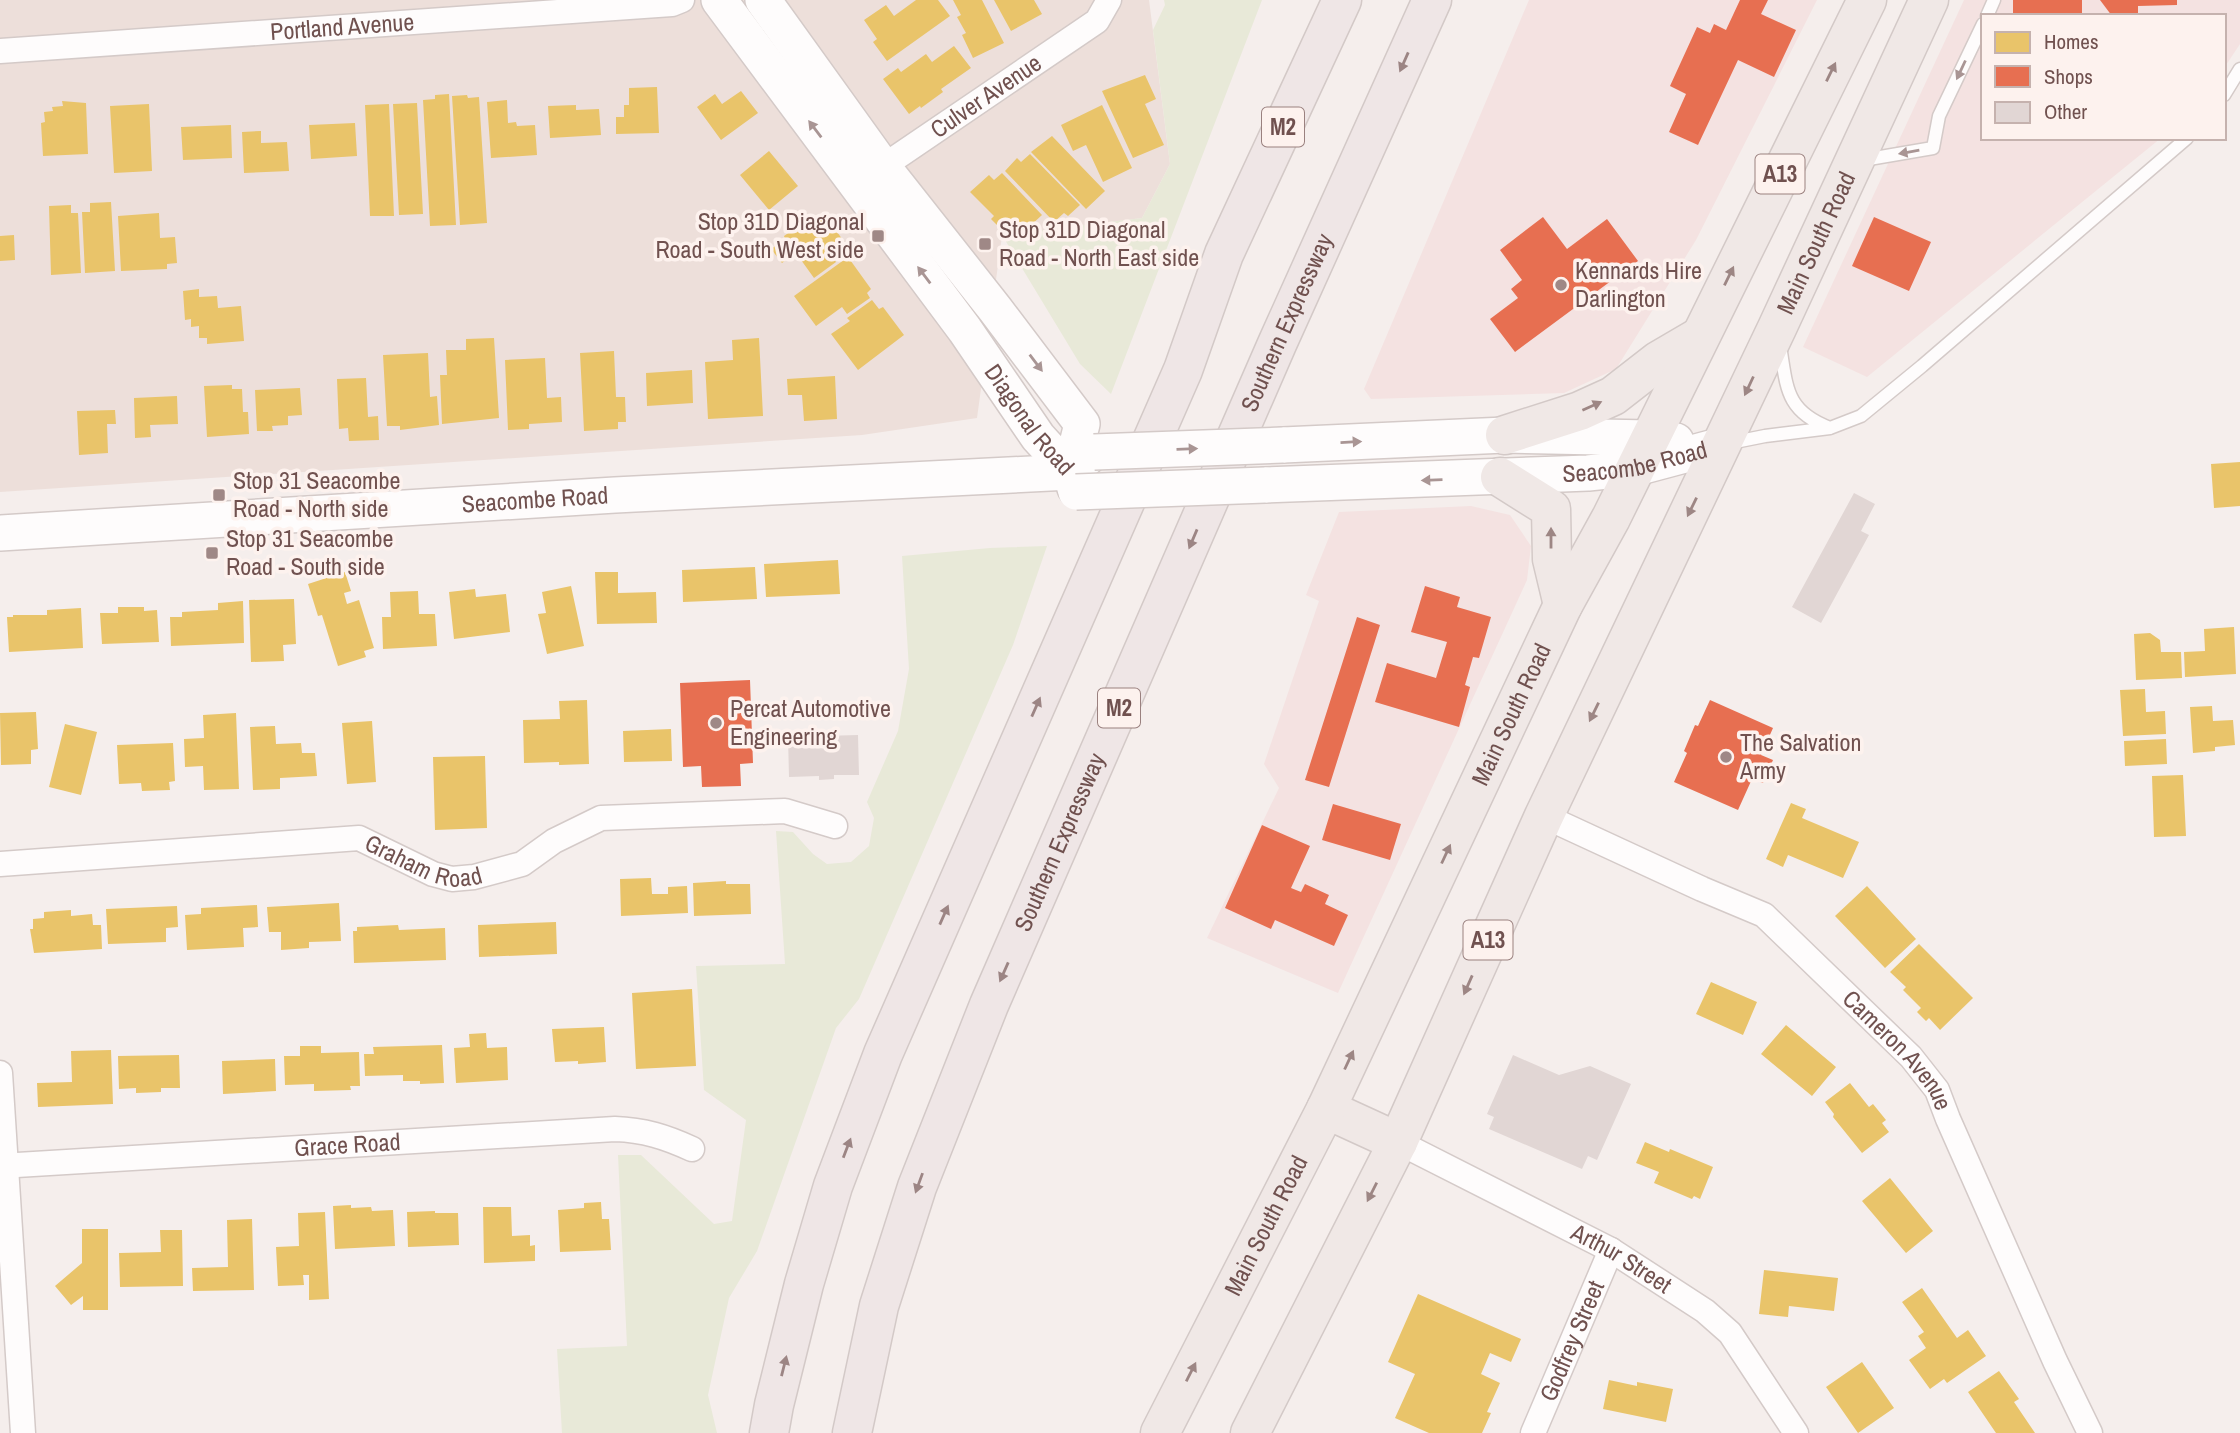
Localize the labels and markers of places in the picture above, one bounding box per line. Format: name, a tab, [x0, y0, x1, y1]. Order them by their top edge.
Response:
place label: Stop 31D Diagonal Road - South West side	[655, 205, 864, 265]
place label: Stop 31D Diagonal Road - North East side	[999, 213, 1199, 273]
marker: Stop 31D Diagonal Road - South West side	[870, 228, 886, 244]
marker: Stop 31D Diagonal Road - North East side	[977, 236, 993, 252]
place label: Kennards Hire Darlington	[1575, 254, 1702, 314]
marker: Kennards Hire Darlington	[1553, 277, 1569, 293]
place label: Stop 31 Seacombe Road - North side	[233, 464, 400, 524]
marker: Stop 31 Seacombe Road - North side	[211, 487, 227, 503]
place label: Stop 31 Seacombe Road - South side	[226, 522, 393, 582]
marker: Stop 31 Seacombe Road - South side	[204, 545, 220, 561]
place label: Percat Automotive Engineering	[730, 692, 891, 752]
marker: Percat Automotive Engineering	[708, 715, 724, 731]
place label: The Salvation Army	[1739, 726, 1861, 786]
marker: The Salvation Army	[1718, 749, 1734, 765]

